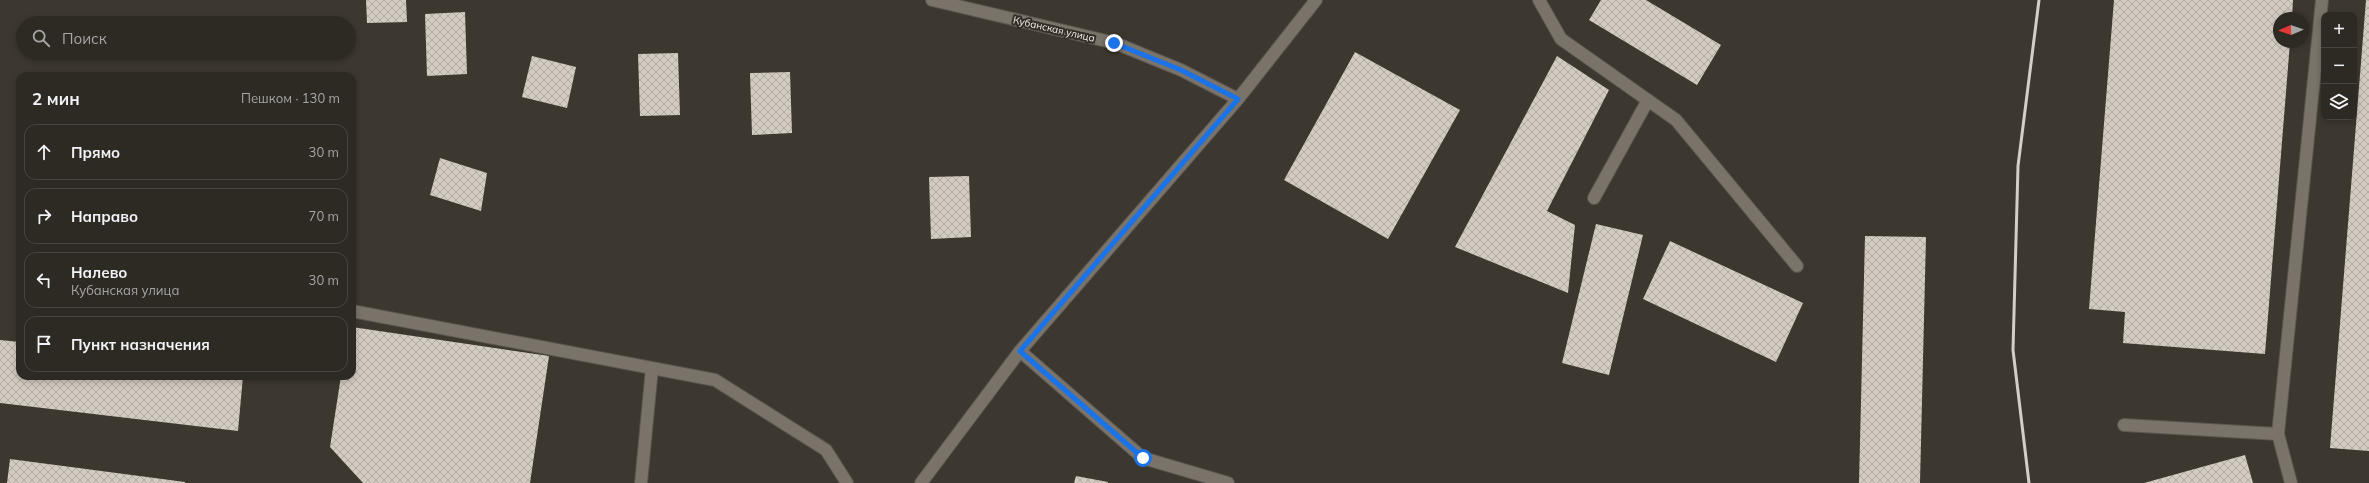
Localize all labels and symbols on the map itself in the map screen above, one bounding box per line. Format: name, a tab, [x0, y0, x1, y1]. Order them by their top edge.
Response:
north arrow	[2273, 12, 2309, 48]
street label: Кубанская улица	[1012, 13, 1096, 45]
route end	[1105, 34, 1123, 52]
route start	[1134, 449, 1152, 467]

